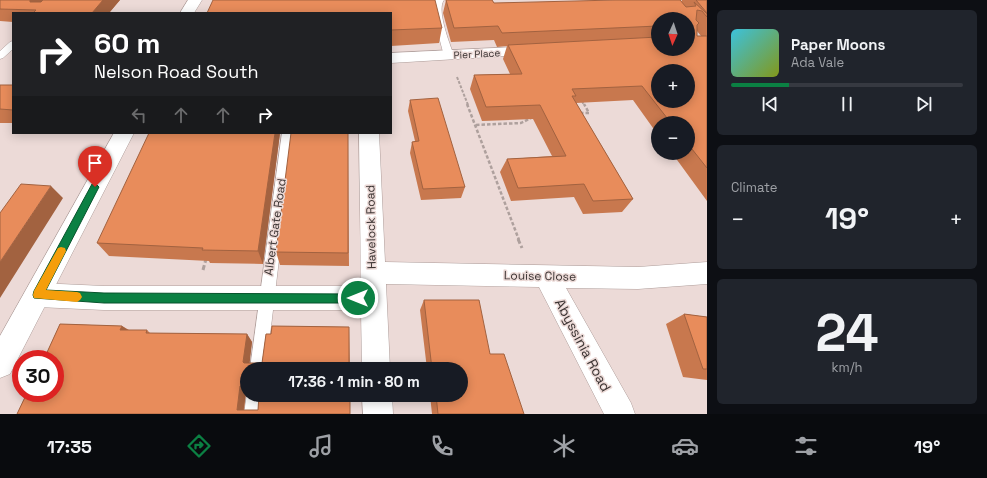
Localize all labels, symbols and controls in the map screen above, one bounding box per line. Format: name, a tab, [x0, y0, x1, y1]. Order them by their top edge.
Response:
north arrow	[651, 12, 695, 56]
map controls	[651, 12, 695, 160]
text: 60 m	[94, 25, 160, 61]
icon: right	[28, 28, 80, 80]
text: Paper Moons	[791, 35, 885, 54]
street label: Pier Place	[453, 46, 501, 62]
text: Ada Vale	[791, 54, 844, 71]
text: Nelson Road South	[94, 60, 259, 83]
button: +	[651, 64, 695, 108]
icon: previous	[759, 93, 781, 115]
icon: pause	[836, 93, 858, 115]
icon: next	[913, 93, 935, 115]
icon: left	[128, 104, 150, 126]
icon: ahead	[170, 104, 192, 126]
icon: ahead	[212, 104, 234, 126]
icon: right	[254, 104, 276, 126]
button: −	[651, 116, 695, 160]
pin	[78, 146, 112, 187]
icon: arrive	[84, 152, 106, 174]
street label: Albert Gate Road	[260, 177, 290, 277]
text: Climate	[731, 179, 777, 196]
street label: Havelock Road	[362, 185, 380, 269]
text: 19°	[825, 199, 869, 238]
text: −	[731, 205, 745, 233]
text: +	[949, 205, 963, 233]
street label: Louise Close	[504, 267, 576, 285]
position arrow	[337, 277, 379, 319]
street label: Abyssinia Road	[551, 295, 615, 395]
text: 24	[815, 300, 879, 366]
speed limit sign: 30	[12, 350, 64, 402]
text: km/h	[832, 359, 862, 376]
text: 17:36 · 1 min · 80 m	[288, 372, 420, 391]
icon: directions	[185, 432, 213, 460]
icon: music	[307, 432, 335, 460]
icon: phone	[428, 432, 456, 460]
icon: climate	[550, 432, 578, 460]
icon: car	[671, 432, 699, 460]
icon: filters	[792, 432, 820, 460]
text: 17:35	[47, 435, 92, 458]
text: 19°	[914, 435, 940, 458]

